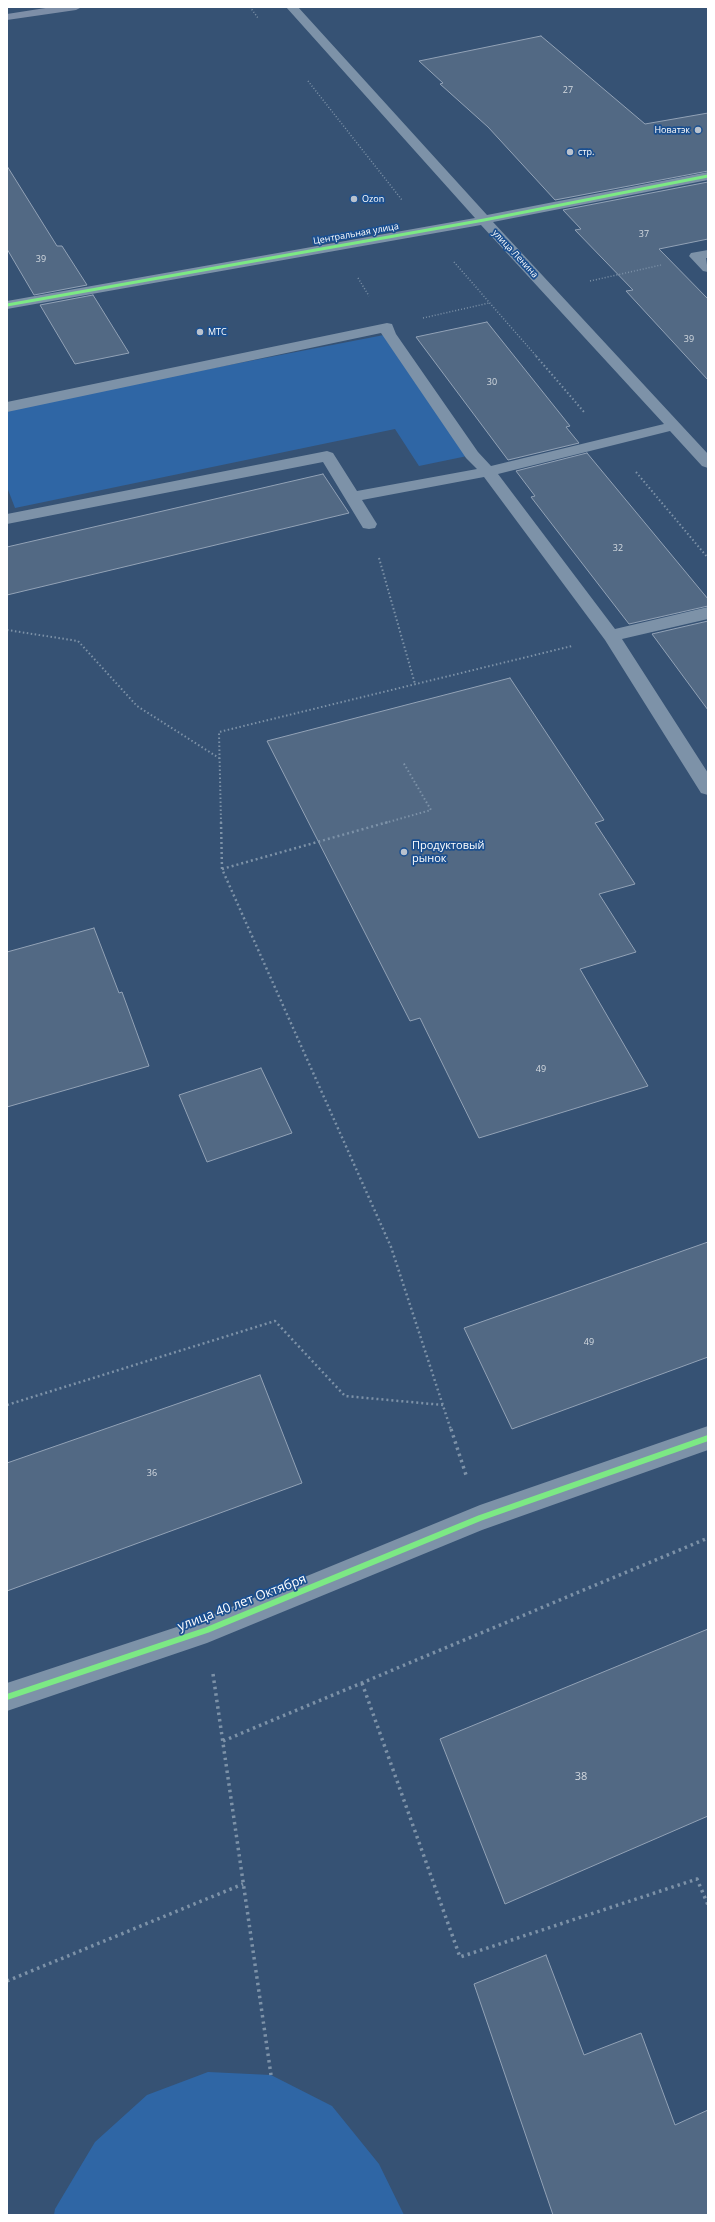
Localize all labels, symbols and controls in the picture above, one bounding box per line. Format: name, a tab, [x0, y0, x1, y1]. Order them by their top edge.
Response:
house number: 27	[563, 85, 573, 95]
place label: Новатэк	[654, 125, 690, 135]
marker: Новатэк	[693, 125, 703, 135]
marker: стр.	[565, 147, 575, 157]
place label: стр.	[578, 147, 594, 157]
marker: Ozon	[349, 194, 359, 204]
place label: Ozon	[362, 194, 384, 204]
street label: Центральная улица	[312, 221, 400, 247]
street label: улица Ленина	[490, 228, 540, 280]
house number: 37	[639, 229, 649, 239]
house number: 39	[36, 254, 46, 264]
marker: МТС	[195, 327, 205, 337]
place label: МТС	[208, 327, 227, 337]
house number: 39	[684, 334, 694, 344]
house number: 30	[487, 377, 497, 387]
house number: 32	[613, 543, 623, 553]
place label: Продуктовый рынок	[412, 839, 484, 865]
marker: Продуктовый рынок	[399, 847, 409, 857]
house number: 49	[536, 1064, 546, 1074]
house number: 49	[584, 1337, 594, 1347]
house number: 36	[147, 1468, 157, 1478]
street label: улица 40 лет Октября	[176, 1571, 308, 1635]
house number: 38	[575, 1770, 587, 1784]

